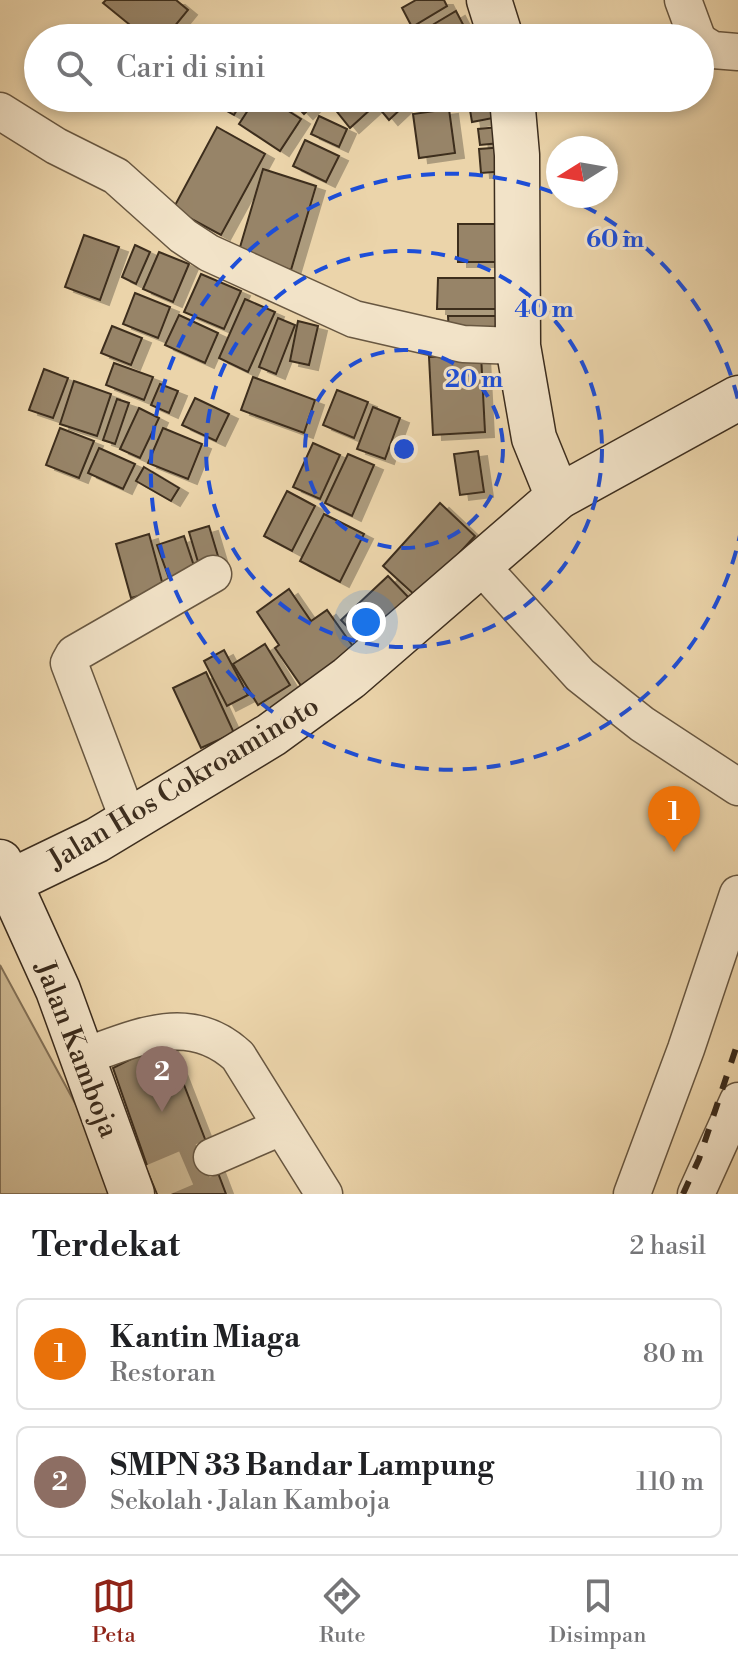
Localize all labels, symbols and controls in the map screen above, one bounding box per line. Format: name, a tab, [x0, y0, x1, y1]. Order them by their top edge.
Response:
search box	[24, 24, 714, 112]
icon: search	[52, 46, 96, 90]
text: Cari di sini	[116, 49, 265, 87]
north arrow	[546, 136, 618, 208]
text: 60 m	[586, 225, 644, 255]
text: 40 m	[514, 295, 574, 325]
text: 20 m	[445, 365, 503, 395]
centre of rings	[390, 435, 418, 463]
your location	[346, 602, 386, 642]
street label: Jalan Hos Cokroaminoto	[41, 689, 326, 879]
pin: 1	[648, 786, 700, 852]
street label: Jalan Kamboja	[27, 955, 127, 1144]
pin: 2	[136, 1046, 188, 1112]
text: Terdekat	[32, 1225, 180, 1267]
text: 2 hasil	[630, 1230, 706, 1262]
text: Kantin Miaga	[110, 1319, 300, 1357]
text: 1	[54, 1338, 66, 1370]
text: 80 m	[643, 1338, 704, 1370]
text: Restoran	[110, 1357, 216, 1389]
text: SMPN 33 Bandar Lampung	[110, 1447, 494, 1485]
text: 2	[52, 1466, 68, 1498]
text: 110 m	[636, 1466, 704, 1498]
text: Sekolah · Jalan Kamboja	[110, 1485, 390, 1517]
tab: Peta	[92, 1574, 136, 1649]
tab: Rute	[319, 1574, 366, 1649]
tab: Disimpan	[549, 1574, 646, 1649]

